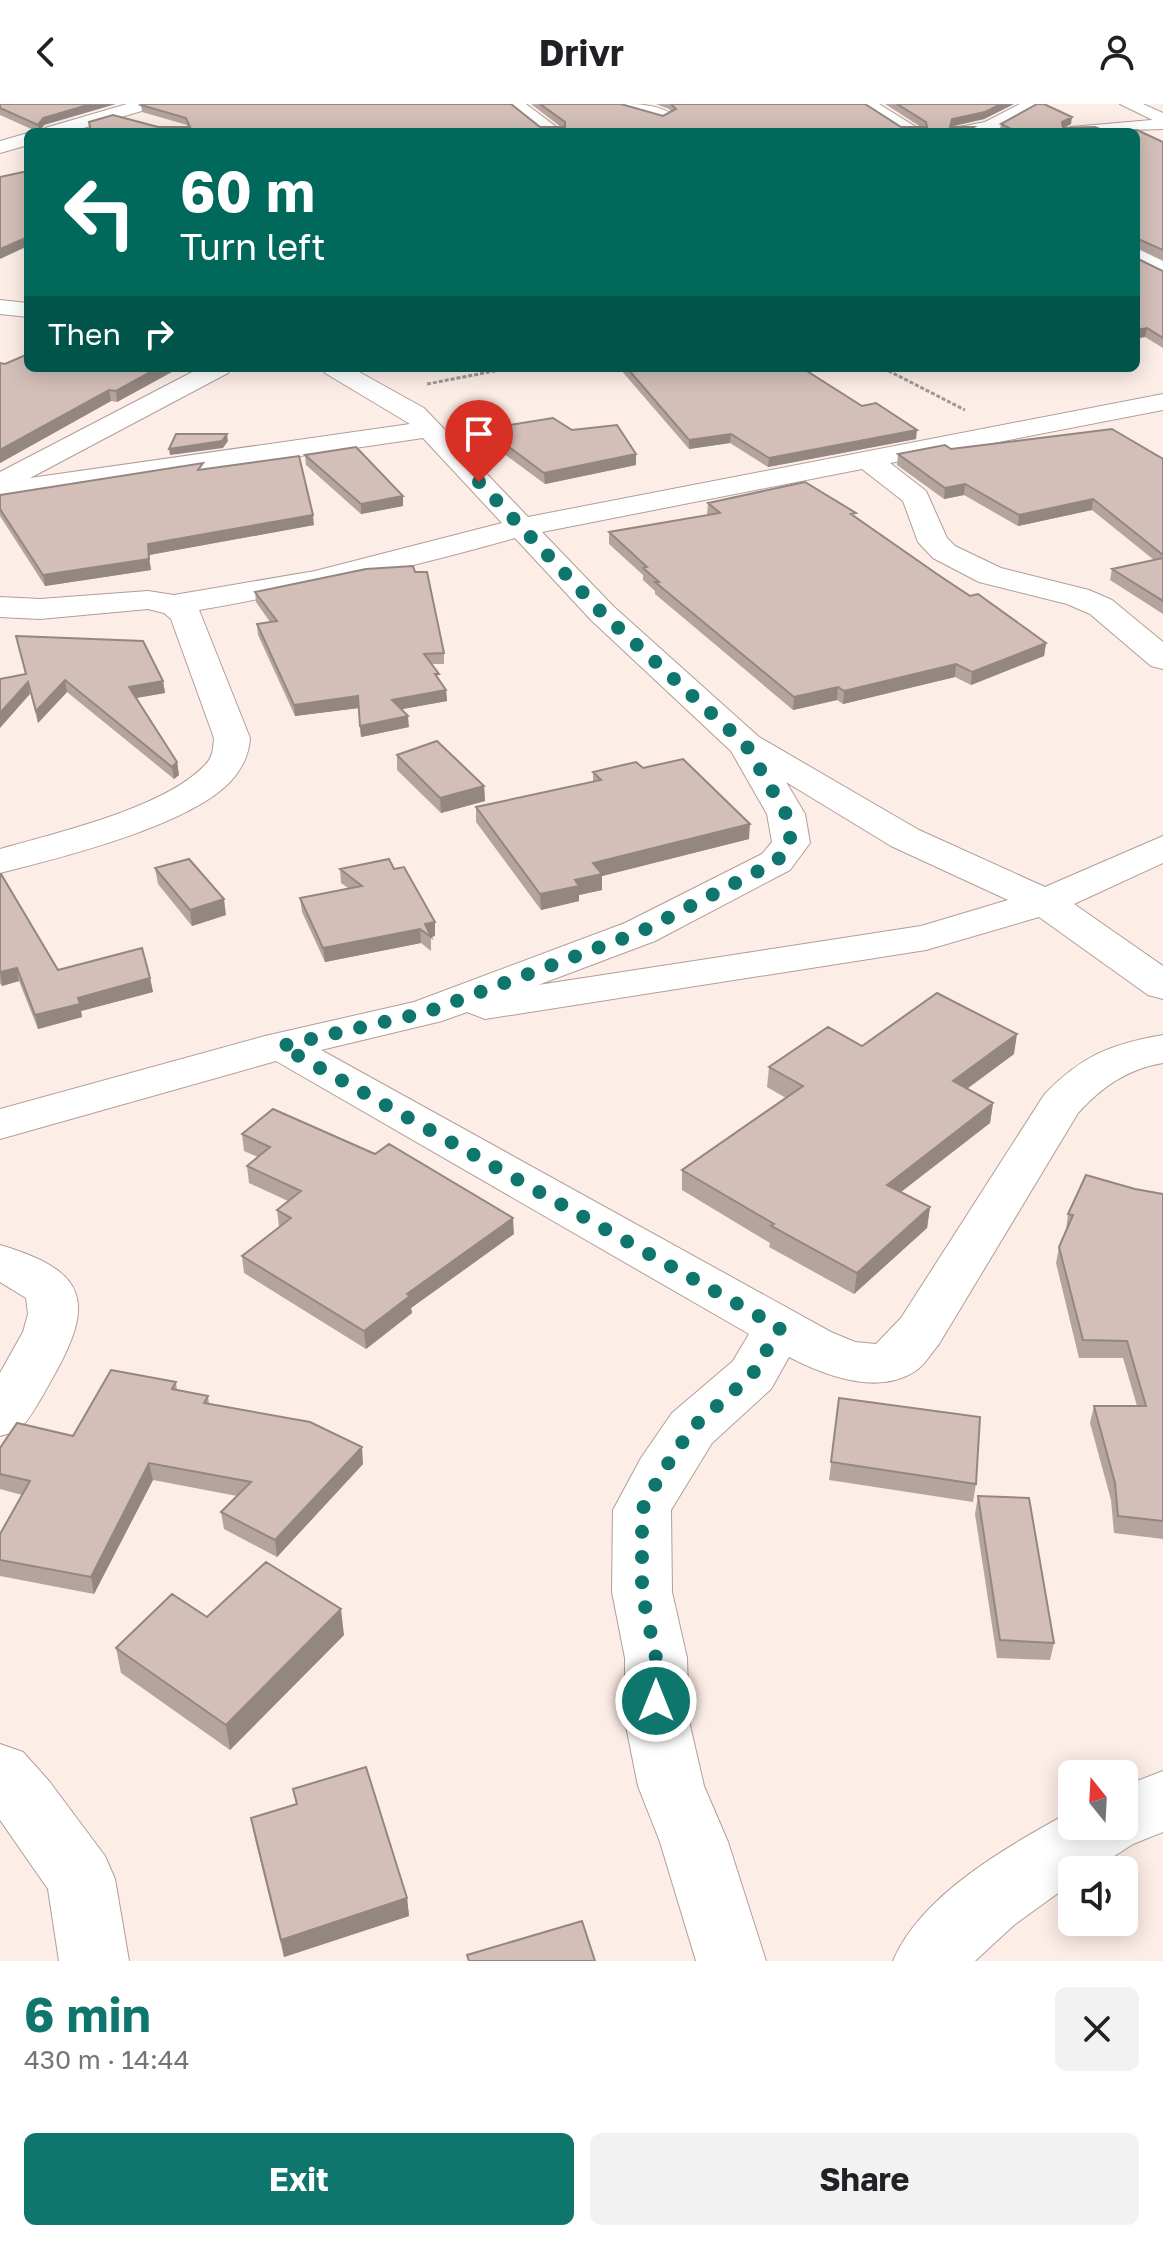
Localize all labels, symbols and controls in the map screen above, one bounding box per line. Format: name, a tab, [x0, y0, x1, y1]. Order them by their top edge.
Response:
icon: back	[24, 30, 68, 74]
icon: person	[1095, 30, 1139, 74]
text: Drivr	[539, 31, 624, 74]
text: 60 m	[180, 157, 315, 224]
icon: left	[48, 160, 152, 264]
text: Turn left	[180, 225, 326, 268]
icon: right	[137, 312, 181, 356]
text: Then	[48, 316, 121, 352]
pin	[445, 400, 513, 482]
icon: arrive	[457, 412, 501, 456]
position arrow	[614, 1659, 698, 1743]
north arrow	[1058, 1760, 1138, 1840]
map controls	[1058, 1760, 1138, 1936]
button: sound	[1058, 1856, 1138, 1936]
text: 6 min	[24, 1985, 151, 2043]
button: close	[1055, 1987, 1139, 2071]
text: 430 m · 14:44	[24, 2044, 190, 2075]
button: Exit	[24, 2133, 574, 2225]
button: Share	[590, 2133, 1139, 2225]

